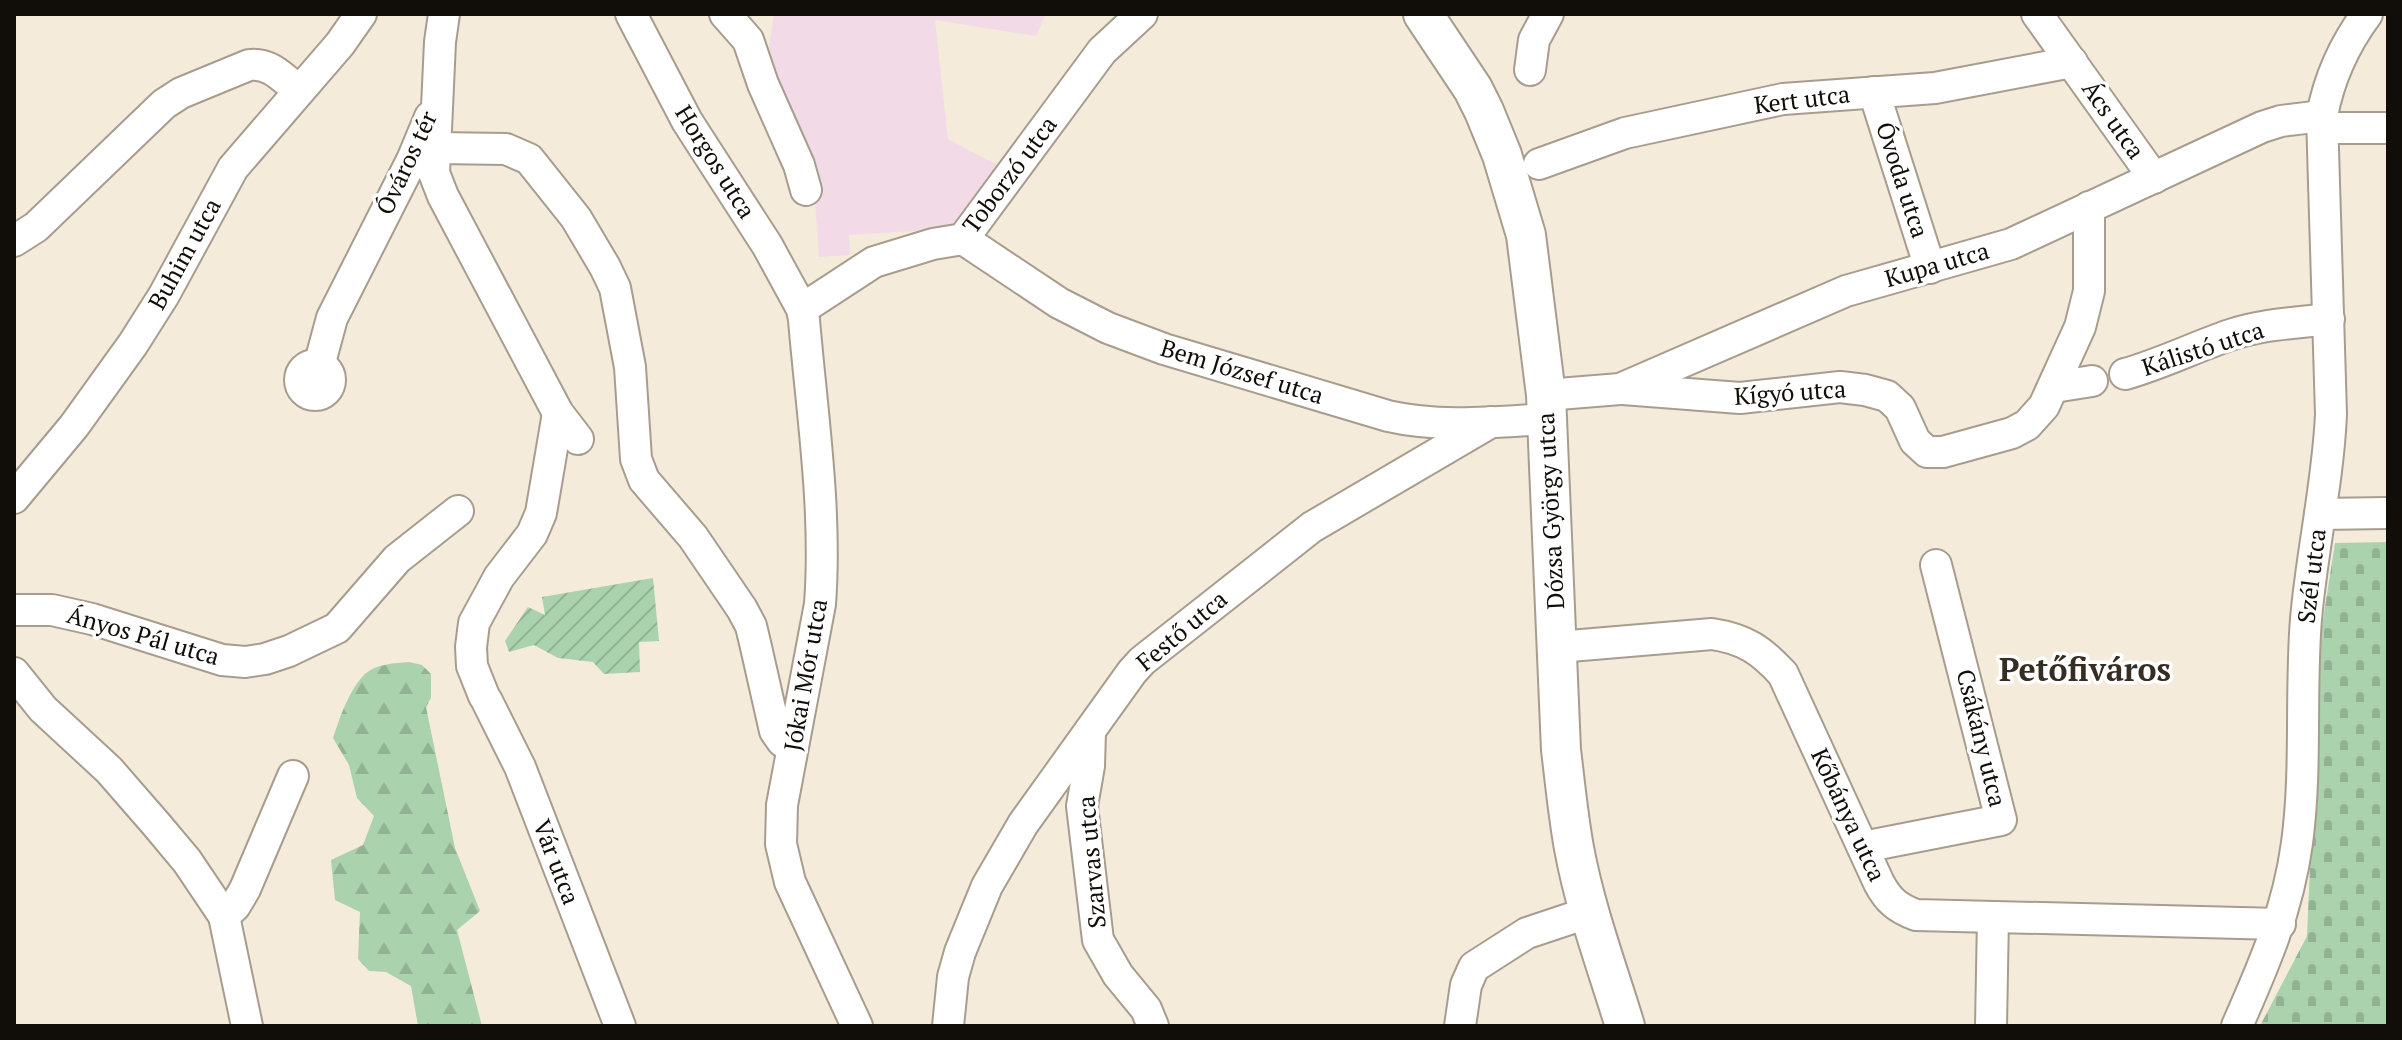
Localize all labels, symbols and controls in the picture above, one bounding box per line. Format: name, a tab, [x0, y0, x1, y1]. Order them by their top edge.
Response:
street label: Ács utca	[2075, 74, 2152, 165]
street label: Kert utca	[1752, 77, 1852, 121]
street label: Horgos utca	[668, 99, 763, 224]
street label: Óváros tér	[368, 105, 444, 220]
street label: Toborzó utca	[955, 109, 1064, 239]
street label: Óvoda utca	[1869, 118, 1937, 242]
street label: Buhim utca	[140, 192, 228, 315]
street label: Kupa utca	[1881, 234, 1992, 294]
street label: Kálistó utca	[2138, 313, 2268, 383]
street label: Bem József utca	[1157, 331, 1328, 411]
street label: Kígyó utca	[1733, 372, 1847, 412]
street label: Dózsa György utca	[1529, 412, 1571, 610]
street label: Szél utca	[2289, 527, 2333, 625]
street label: Festő utca	[1129, 583, 1234, 678]
street label: Jókai Mór utca	[776, 596, 834, 754]
street label: Ányos Pál utca	[63, 598, 223, 672]
district label: Petőfiváros	[1999, 648, 2171, 690]
street label: Csákány utca	[1949, 666, 2015, 810]
street label: Kőbánya utca	[1804, 743, 1894, 886]
street label: Szarvas utca	[1069, 795, 1113, 930]
street label: Vár utca	[526, 815, 588, 909]

